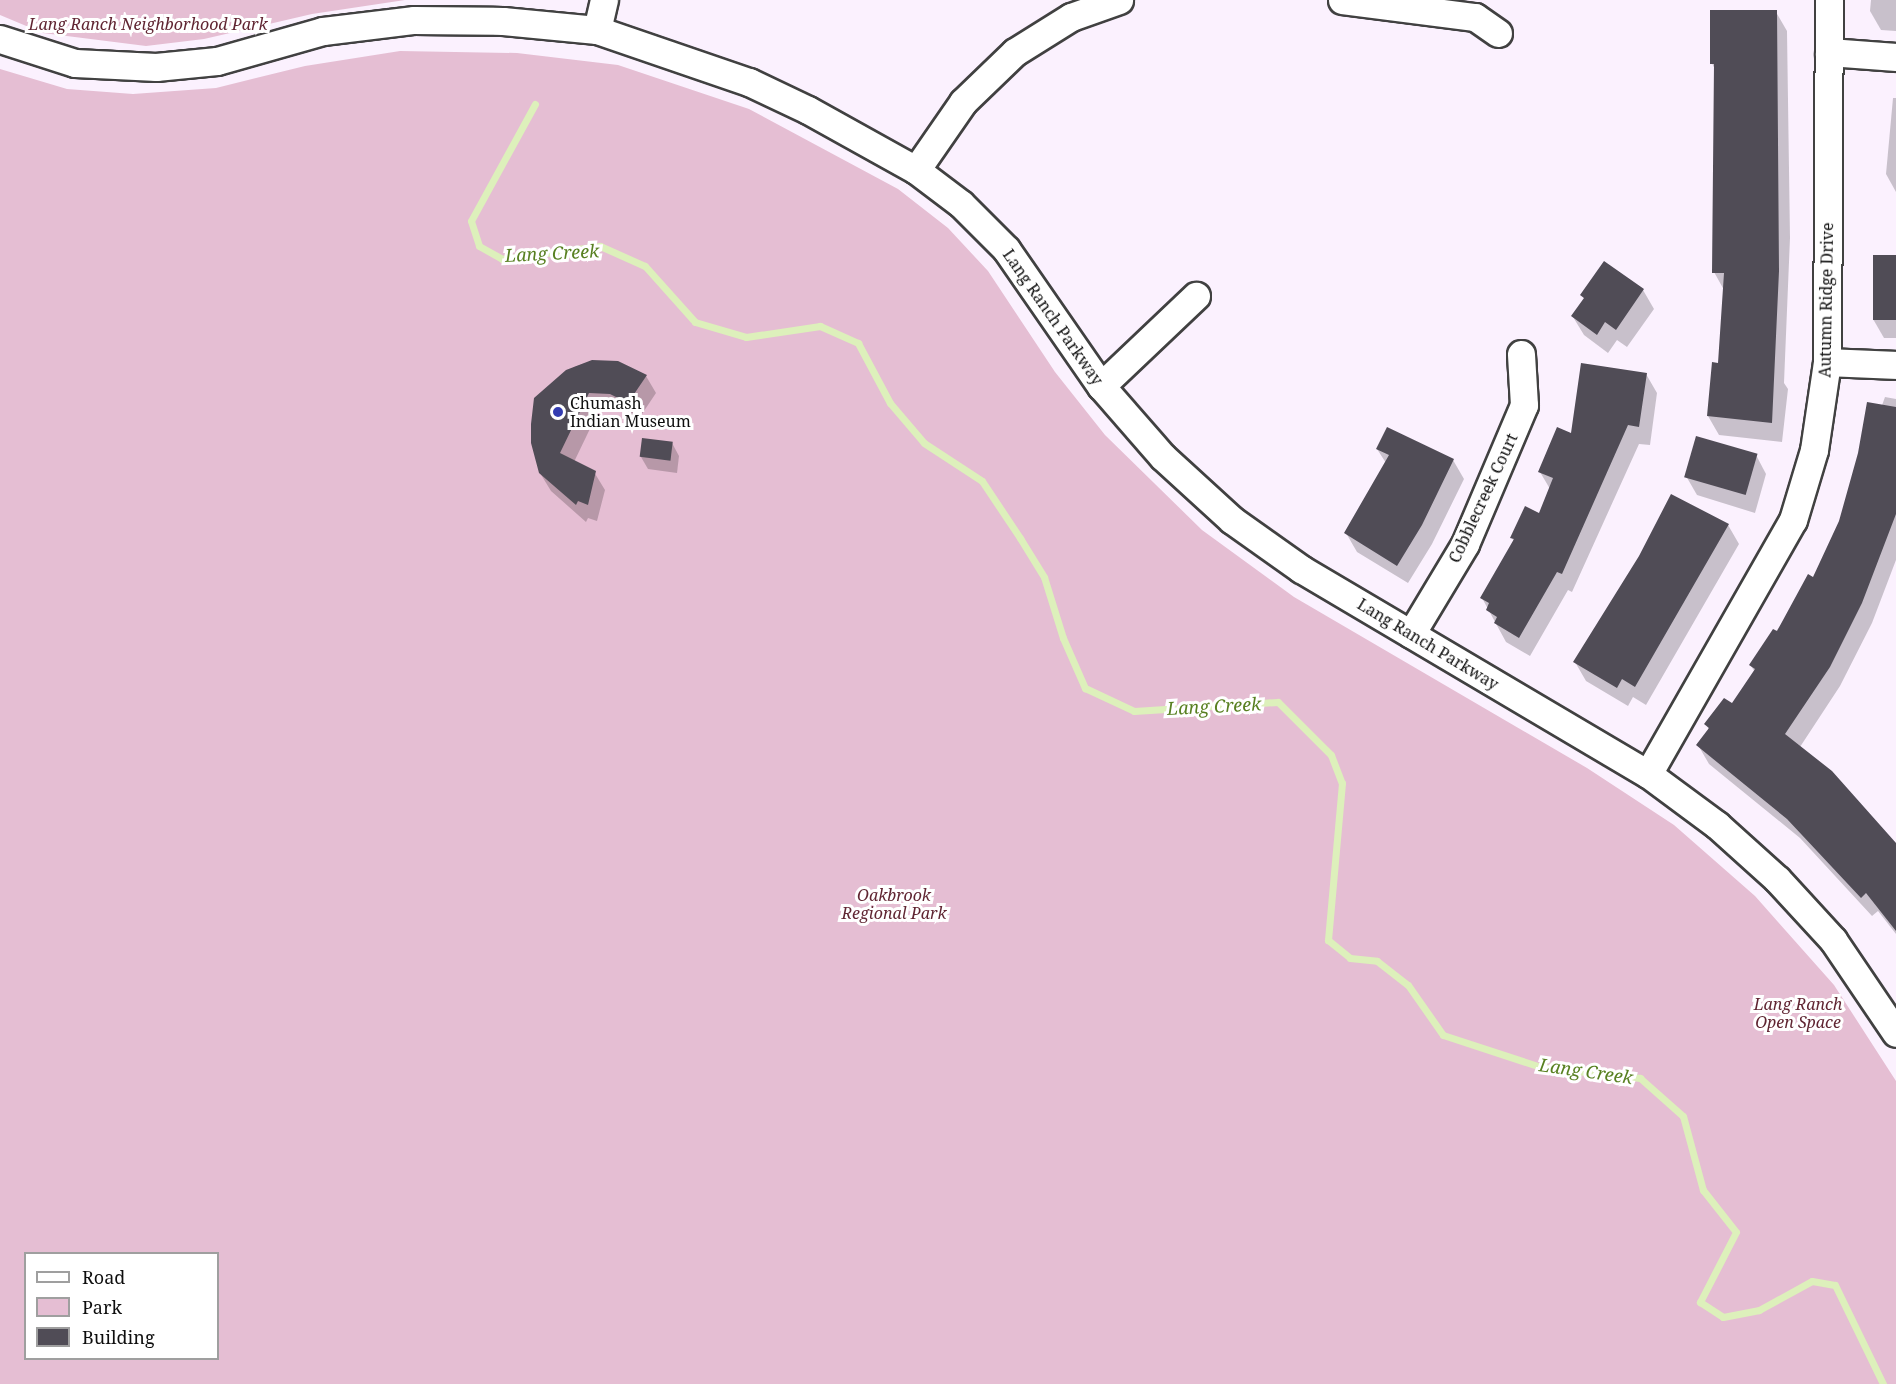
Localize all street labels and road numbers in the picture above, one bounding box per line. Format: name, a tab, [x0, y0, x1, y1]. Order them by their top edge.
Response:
street label: Autumn Ridge Drive	[1815, 222, 1837, 378]
street label: Lang Ranch Parkway	[999, 245, 1107, 389]
street label: Cobblecreek Court	[1445, 430, 1521, 566]
street label: Lang Ranch Parkway	[1354, 594, 1502, 694]

